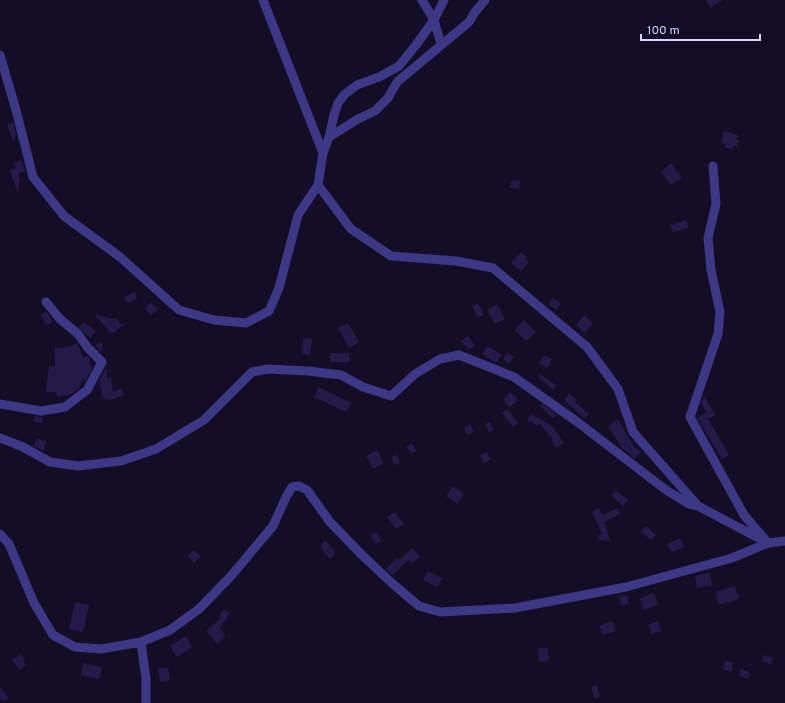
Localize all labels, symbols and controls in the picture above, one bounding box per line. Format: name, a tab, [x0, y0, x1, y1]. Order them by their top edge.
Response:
scale bar	[641, 16, 760, 42]
text: 100 m	[647, 23, 680, 39]

